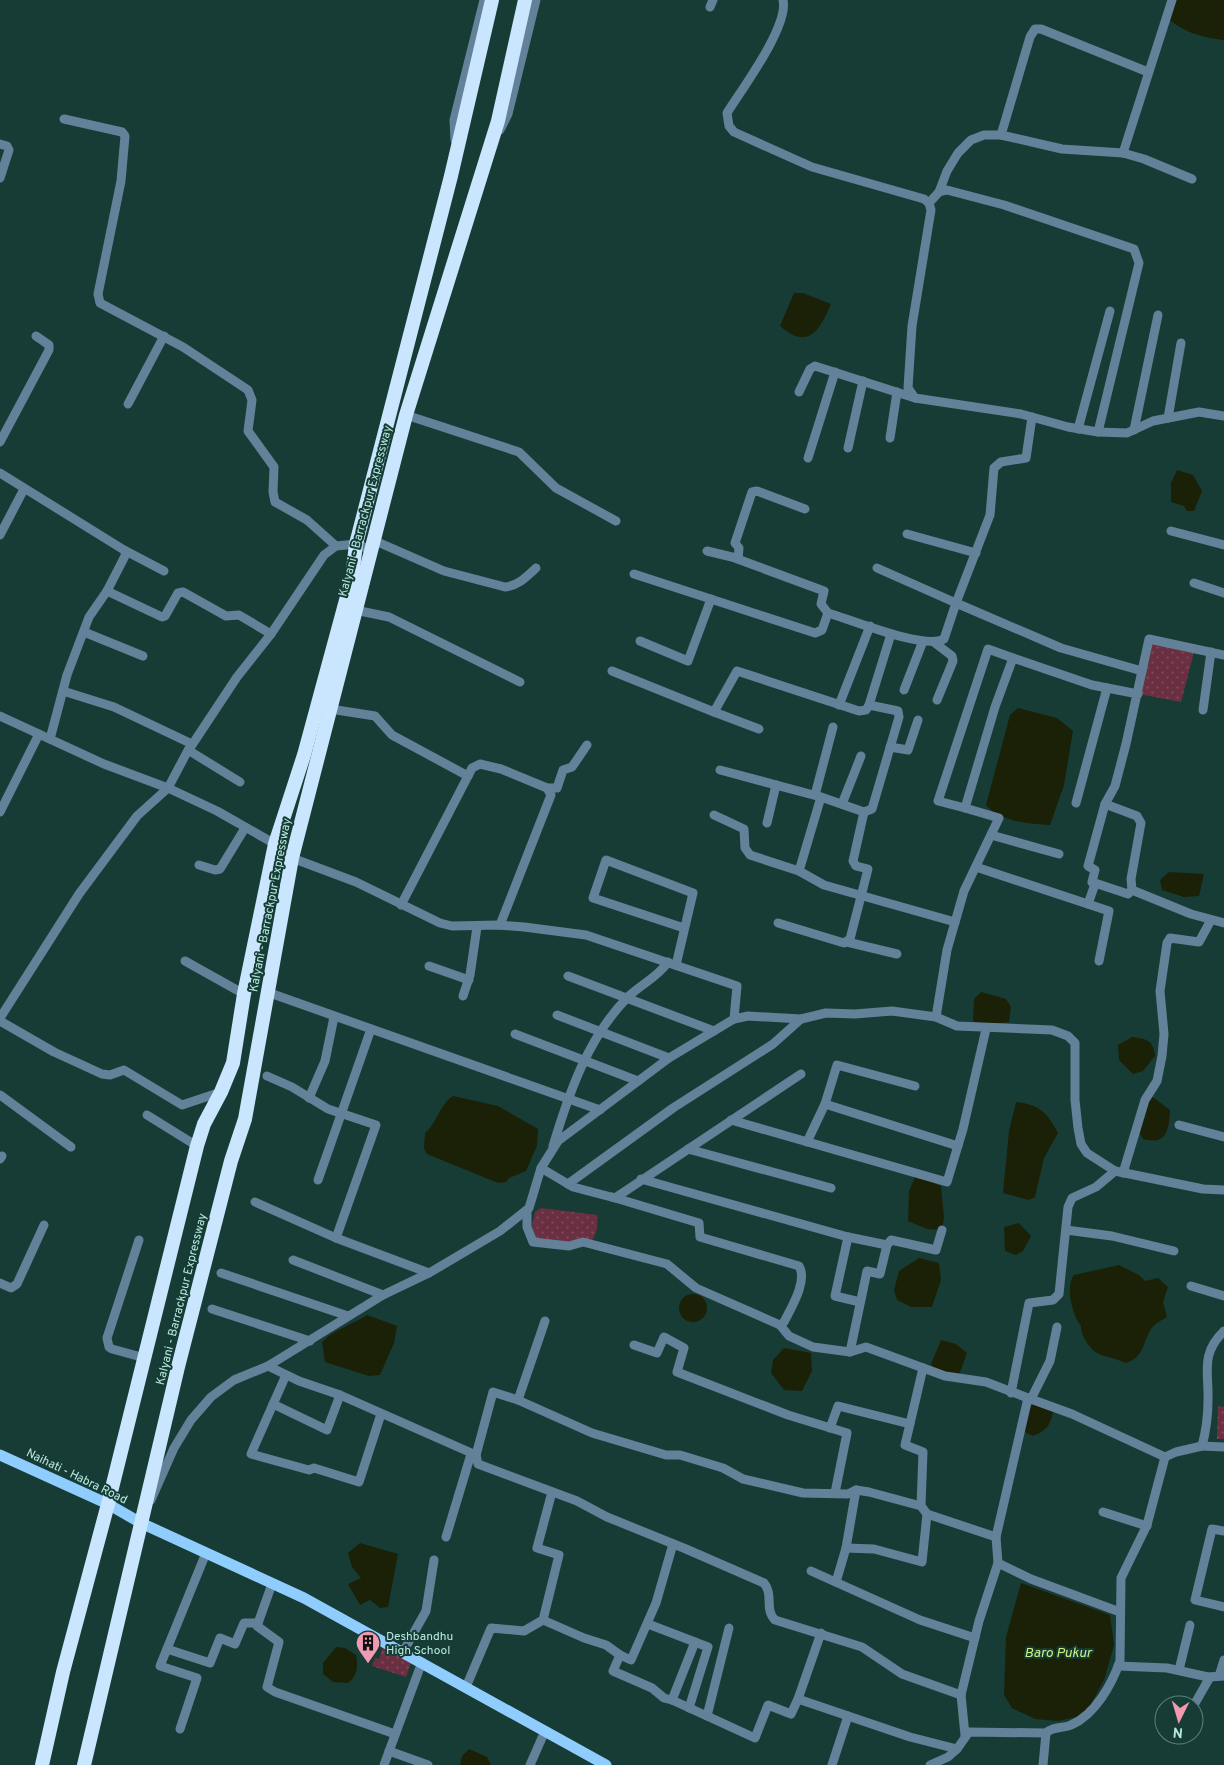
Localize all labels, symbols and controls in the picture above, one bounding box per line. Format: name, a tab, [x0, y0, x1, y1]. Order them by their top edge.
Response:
street label: Kalyani - Barrackpur Expressway	[335, 424, 397, 599]
street label: Kalyani - Barrackpur Expressway	[246, 817, 296, 993]
street label: Kalyani - Barrackpur Expressway	[153, 1212, 211, 1387]
street label: Naihati - Habra Road	[23, 1445, 130, 1508]
place label: Deshbandhu High School	[386, 1629, 453, 1659]
building icon: Deshbandhu High School	[355, 1630, 381, 1664]
water label: Baro Pukur	[1024, 1645, 1093, 1662]
north arrow	[1154, 1695, 1204, 1745]
text: N	[1172, 1723, 1184, 1740]

